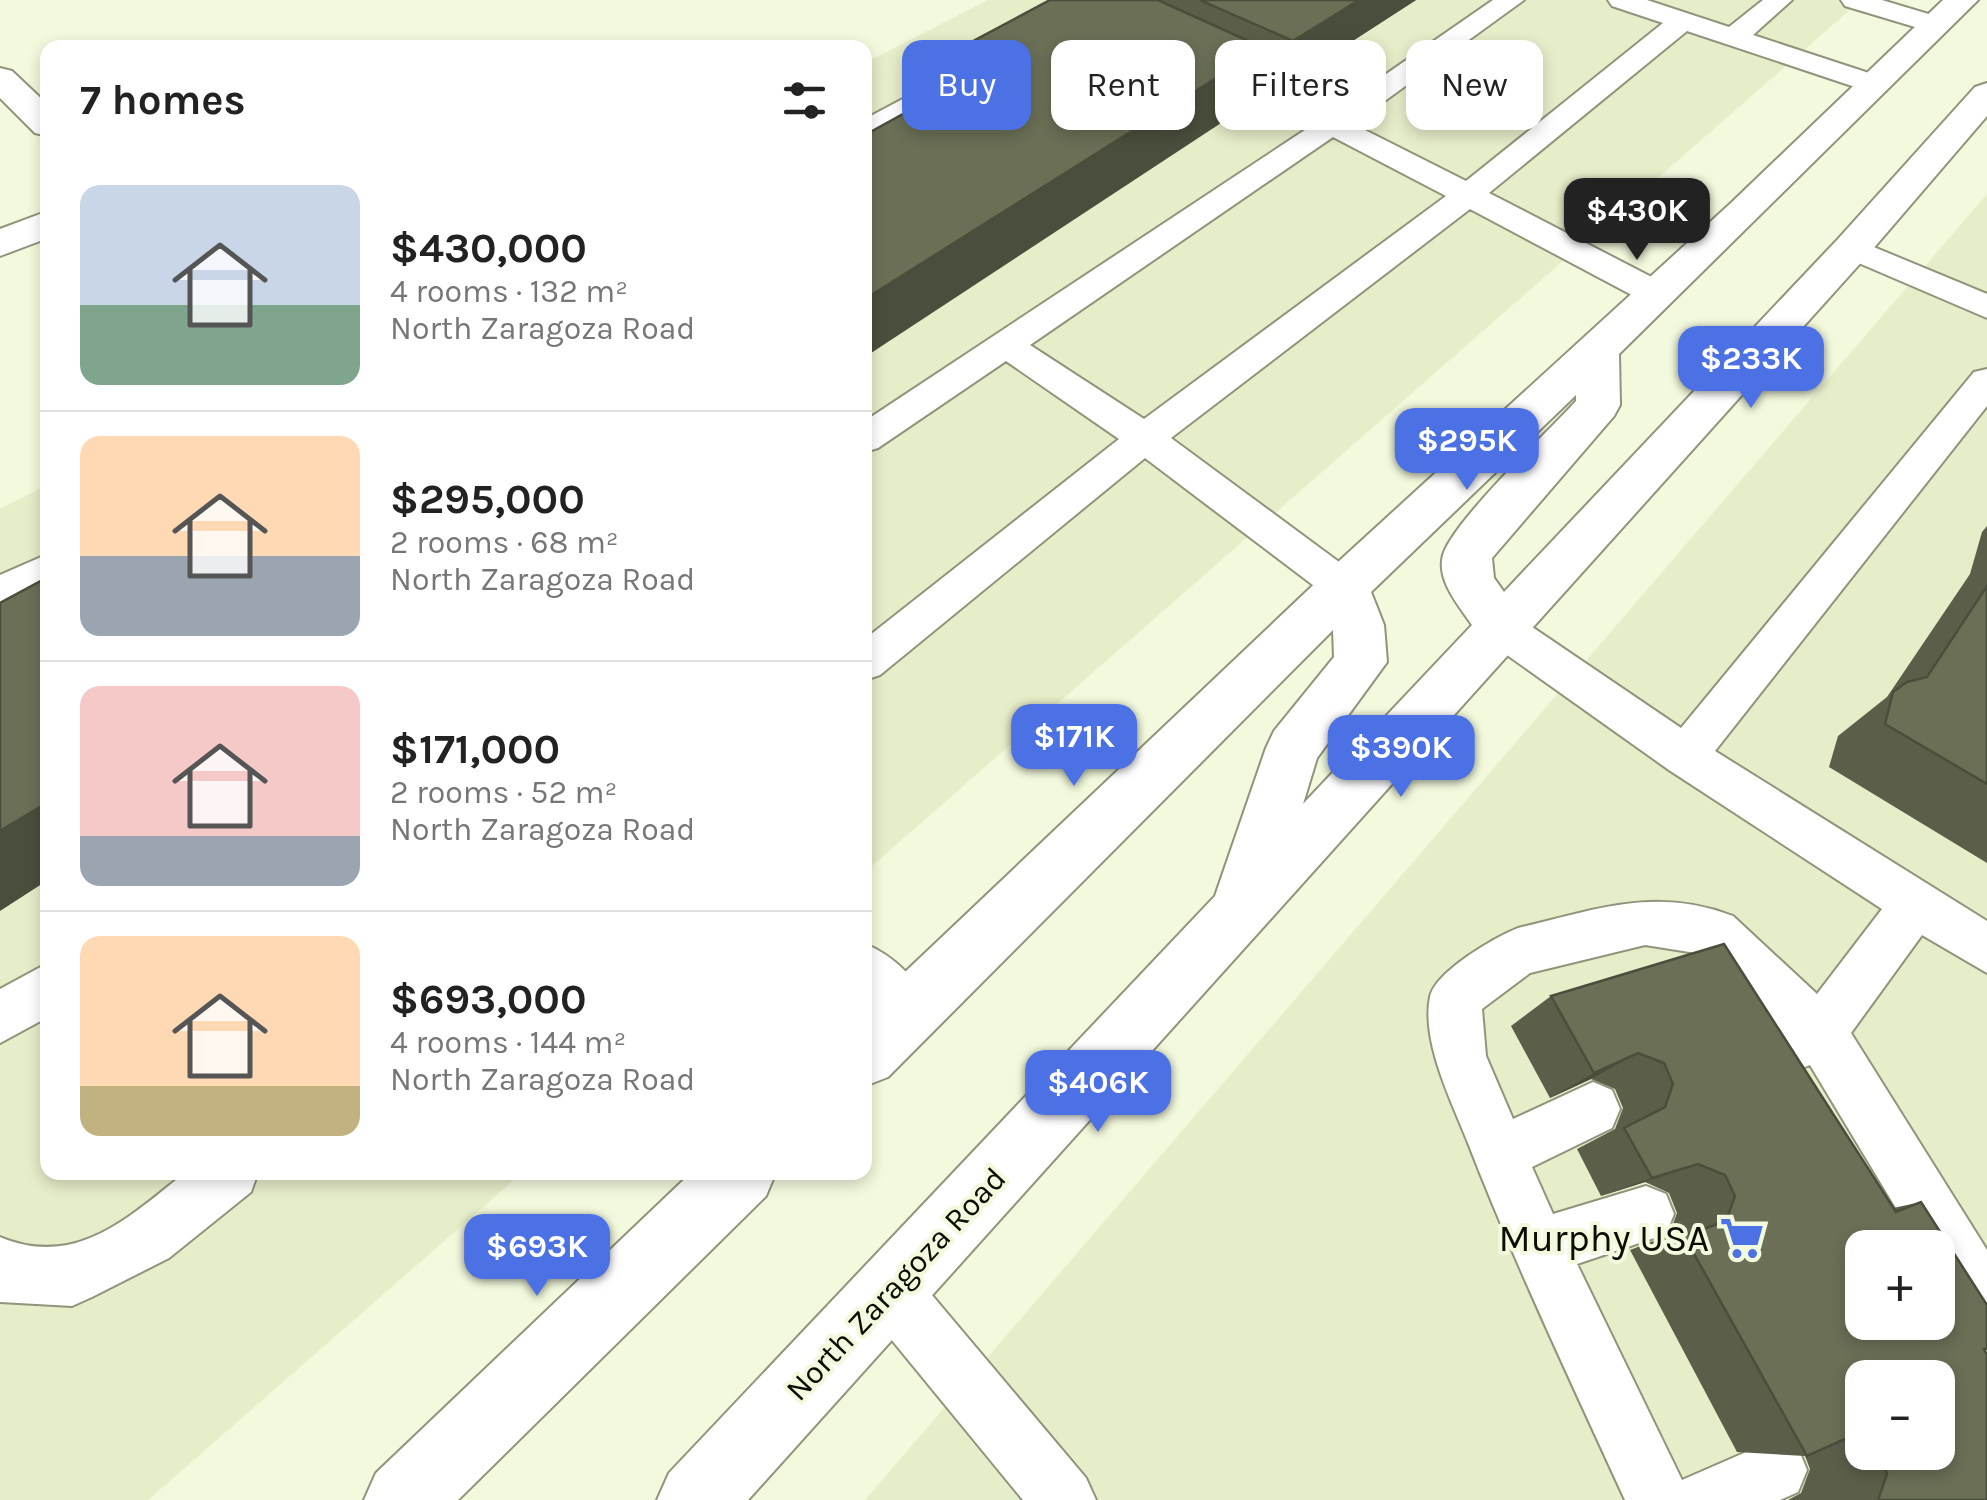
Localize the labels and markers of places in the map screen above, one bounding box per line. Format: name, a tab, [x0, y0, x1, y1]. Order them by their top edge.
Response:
pin: $430K	[1567, 178, 1707, 263]
pin: $233K	[1681, 326, 1821, 411]
pin: $295K	[1397, 408, 1537, 493]
pin: $171K	[1004, 704, 1144, 789]
pin: $390K	[1331, 715, 1471, 800]
pin: $406K	[1028, 1050, 1168, 1135]
pin: $693K	[467, 1214, 607, 1299]
supermarket icon: Murphy USA	[1718, 1214, 1766, 1262]
place label: Murphy USA	[1499, 1216, 1709, 1261]

